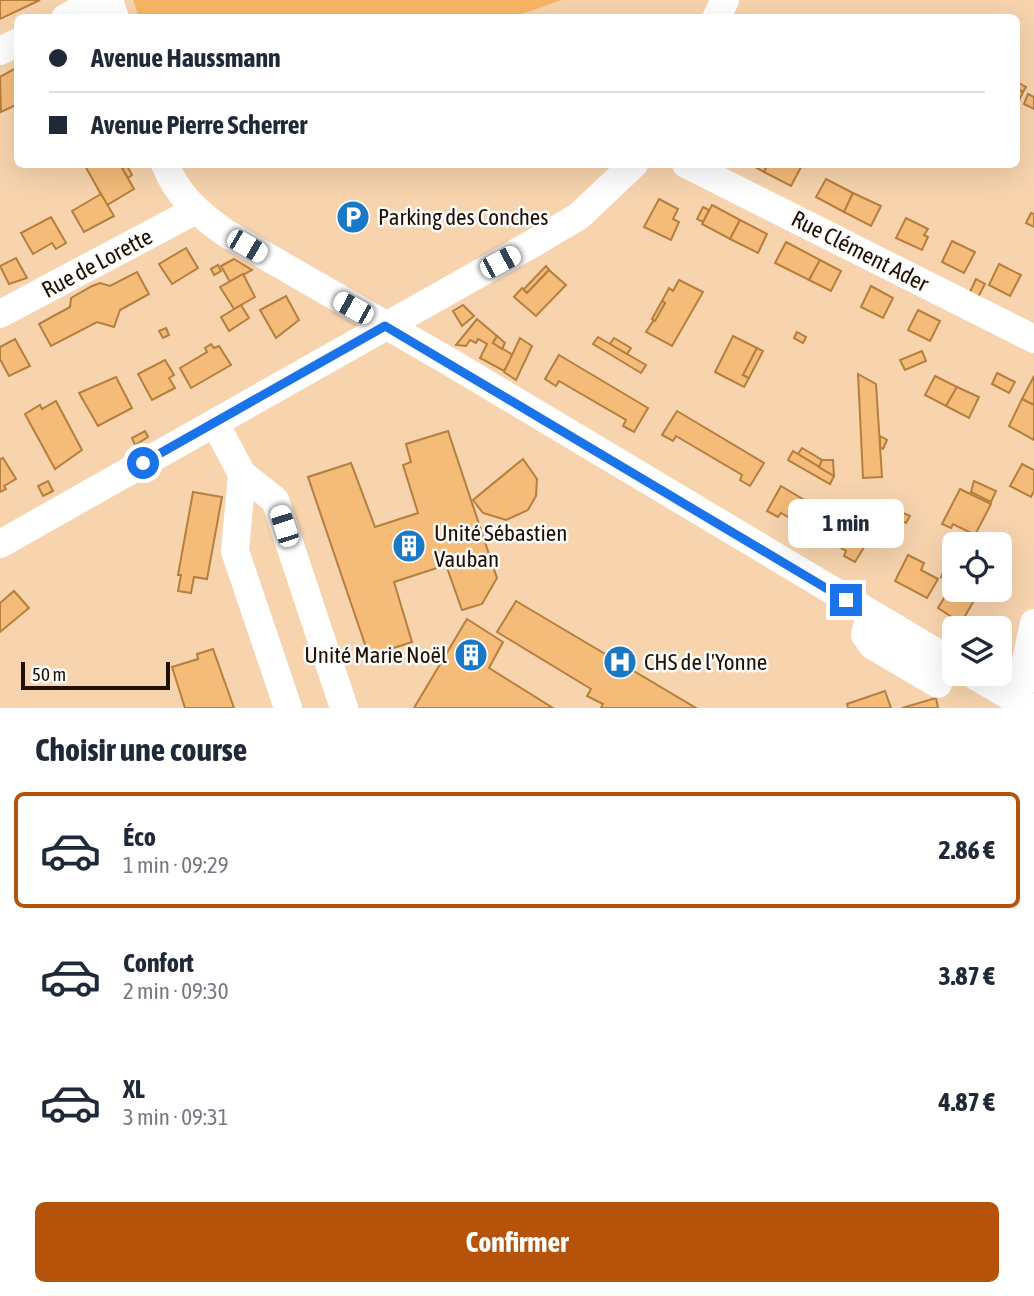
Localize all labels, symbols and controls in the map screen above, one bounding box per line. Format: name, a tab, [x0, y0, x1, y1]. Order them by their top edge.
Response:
text: Avenue Haussmann	[91, 43, 281, 73]
text: Avenue Pierre Scherrer	[91, 110, 307, 140]
parking icon: Parking des Conches	[334, 198, 372, 236]
place label: Parking des Conches	[378, 204, 548, 230]
street label: Rue Clément Ader	[787, 205, 934, 297]
street label: Rue de Lorette	[37, 223, 157, 303]
car	[224, 226, 271, 266]
car	[477, 243, 524, 281]
car	[330, 289, 377, 327]
route start	[127, 447, 159, 479]
callout: 1 min	[788, 498, 904, 548]
car	[268, 503, 301, 549]
text: 1 min	[823, 510, 869, 536]
place label: Unité Sébastien Vauban	[434, 520, 567, 572]
building icon: Unité Sébastien Vauban	[390, 527, 428, 565]
map controls	[942, 532, 1012, 686]
button: locate	[942, 532, 1012, 602]
route end	[830, 584, 862, 616]
button: layers	[942, 616, 1012, 686]
building icon: Unité Marie Noël	[452, 636, 490, 674]
place label: Unité Marie Noël	[304, 642, 447, 668]
hospital icon: CHS de l'Yonne	[601, 643, 639, 681]
place label: CHS de l'Yonne	[644, 649, 767, 675]
scale bar	[21, 659, 170, 691]
text: 50 m	[32, 663, 66, 685]
text: Choisir une course	[35, 731, 247, 768]
icon: car	[39, 819, 102, 882]
text: Éco	[123, 822, 156, 852]
text: 2.86 €	[938, 835, 995, 865]
text: 1 min · 09:29	[123, 852, 229, 878]
icon: car	[39, 945, 102, 1008]
text: Confort	[123, 948, 194, 978]
text: 3.87 €	[938, 961, 995, 991]
text: 2 min · 09:30	[123, 978, 229, 1004]
icon: car	[39, 1071, 102, 1134]
text: XL	[123, 1074, 145, 1104]
text: 4.87 €	[938, 1087, 995, 1117]
text: 3 min · 09:31	[123, 1104, 229, 1130]
button: Confirmer	[35, 1202, 999, 1282]

